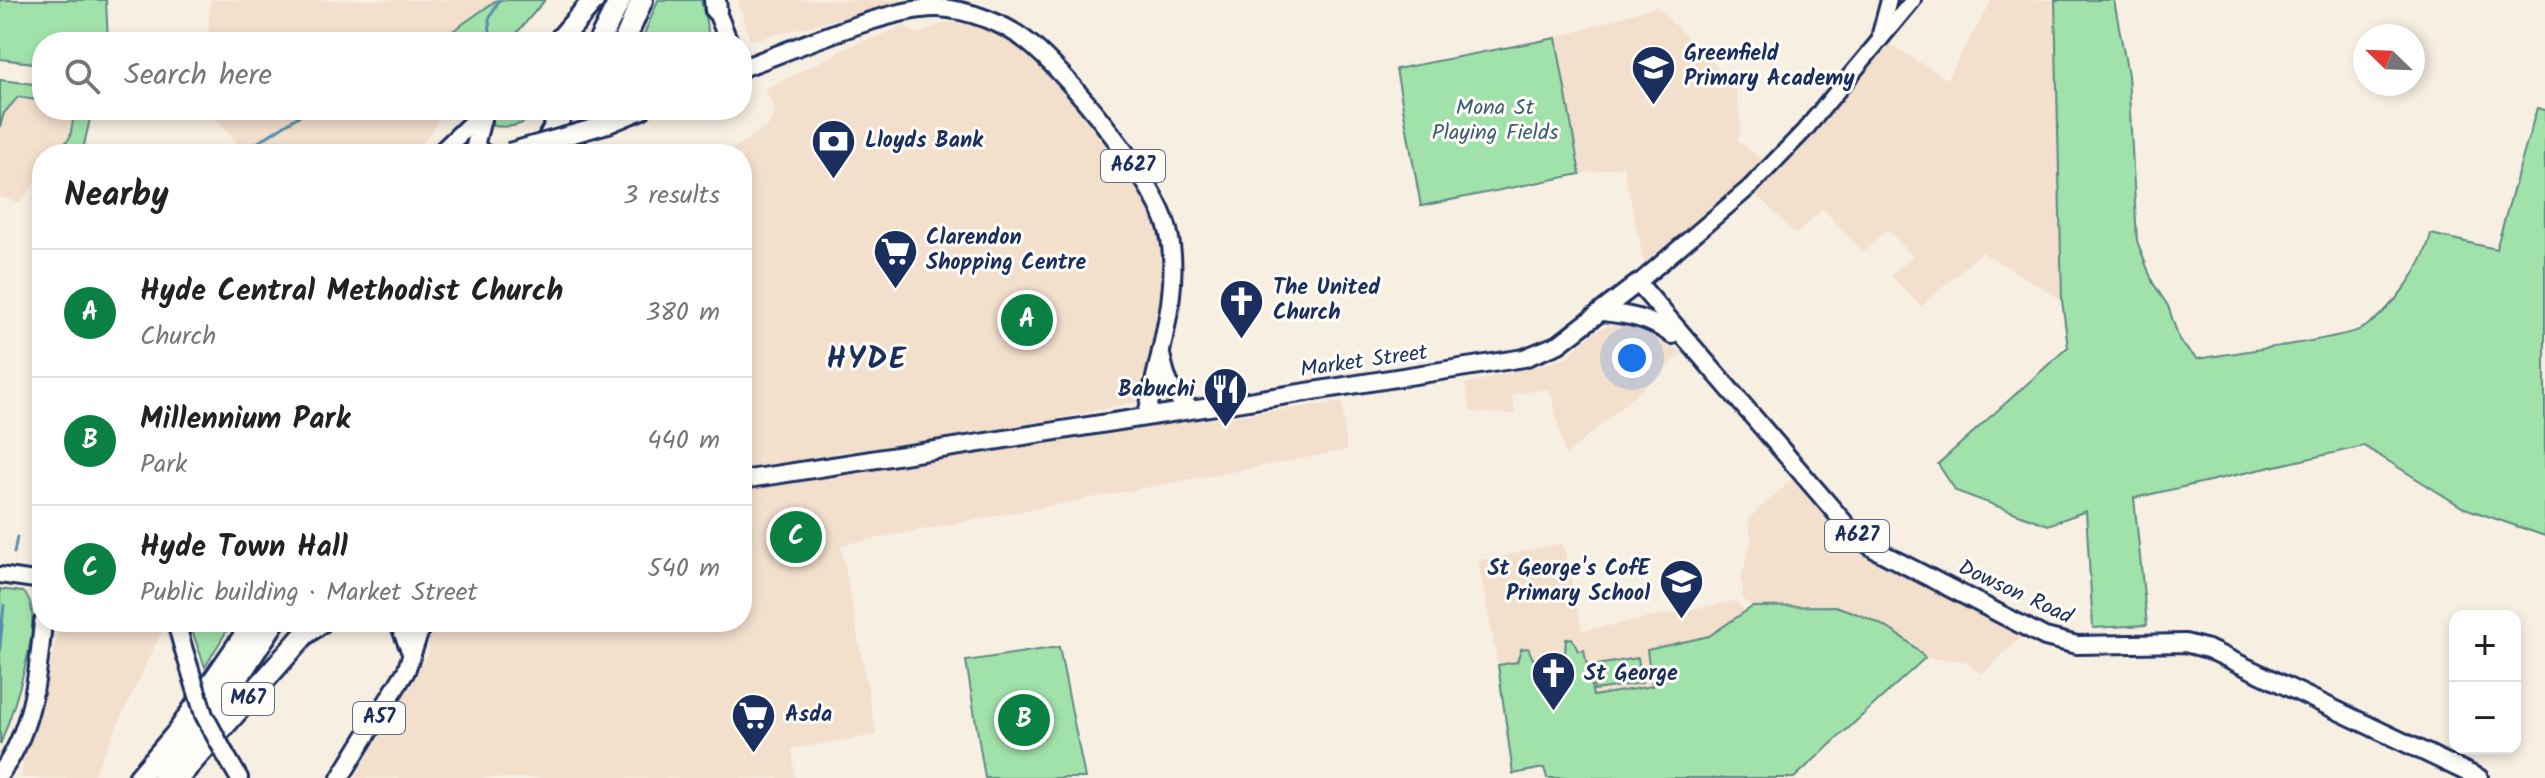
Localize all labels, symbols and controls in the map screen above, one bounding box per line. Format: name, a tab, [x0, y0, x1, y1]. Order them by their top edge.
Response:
north arrow	[2353, 24, 2425, 96]
search box	[32, 32, 752, 120]
place label: Greenfield Primary Academy	[1684, 37, 1855, 97]
school or university icon: Greenfield Primary Academy	[1629, 43, 1677, 106]
text: Search here	[124, 52, 272, 100]
icon: search	[60, 54, 104, 98]
park label: Mona St Playing Fields	[1432, 91, 1559, 151]
bank icon: Lloyds Bank	[810, 117, 858, 180]
place label: Lloyds Bank	[865, 124, 984, 159]
road number: A627	[1101, 150, 1165, 182]
text: Nearby	[64, 169, 169, 223]
text: 3 results	[623, 175, 720, 217]
place label: Clarendon Shopping Centre	[926, 221, 1087, 281]
supermarket icon: Clarendon Shopping Centre	[871, 227, 919, 290]
text: Hyde Central Methodist Church	[140, 268, 563, 316]
place label: The United Church	[1273, 271, 1381, 331]
church icon: The United Church	[1218, 277, 1266, 340]
pin: A	[1001, 290, 1053, 350]
text: A	[82, 292, 98, 334]
text: 380 m	[645, 292, 720, 334]
text: Church	[140, 316, 216, 358]
district label: HYDE	[827, 336, 907, 384]
street label: Market Street	[1298, 336, 1430, 388]
your location	[1612, 338, 1652, 378]
restaurant icon: Babuchi	[1202, 366, 1250, 429]
place label: Babuchi	[1118, 373, 1196, 408]
text: Millennium Park	[140, 396, 350, 444]
text: B	[82, 420, 98, 462]
text: 440 m	[647, 420, 720, 462]
text: Park	[140, 444, 187, 486]
pin: C	[770, 507, 822, 567]
road number: A627	[1825, 520, 1889, 552]
text: Hyde Town Hall	[140, 524, 348, 572]
text: C	[82, 548, 98, 590]
text: 540 m	[648, 548, 720, 590]
street label: Dowson Road	[1952, 551, 2079, 635]
place label: St George's CofE Primary School	[1487, 552, 1651, 612]
school or university icon: St George's CofE Primary School	[1657, 558, 1705, 621]
text: Public building · Market Street	[140, 572, 478, 614]
map controls	[2449, 610, 2521, 754]
button: +	[2449, 610, 2521, 682]
church icon: St George	[1529, 650, 1577, 713]
place label: St George	[1584, 657, 1678, 692]
button: −	[2449, 682, 2521, 754]
road number: M67	[222, 683, 274, 715]
pin: B	[998, 690, 1050, 750]
supermarket icon: Asda	[730, 691, 778, 754]
place label: Asda	[785, 698, 832, 733]
road number: A57	[353, 702, 405, 734]

